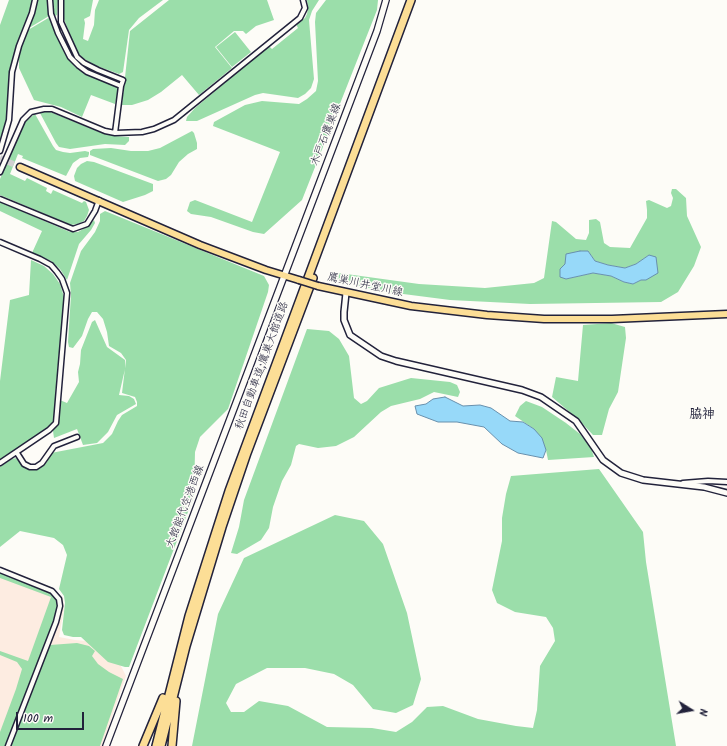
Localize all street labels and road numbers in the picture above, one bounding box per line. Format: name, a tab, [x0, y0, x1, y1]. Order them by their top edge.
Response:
street label: 木戸石鷹巣線	[309, 102, 345, 168]
street label: 鷹巣川井堂川線	[326, 272, 404, 300]
street label: 秋田自動車道;鷹巣大館道路	[234, 300, 292, 432]
street label: 大館能代空港西線	[164, 464, 208, 550]

